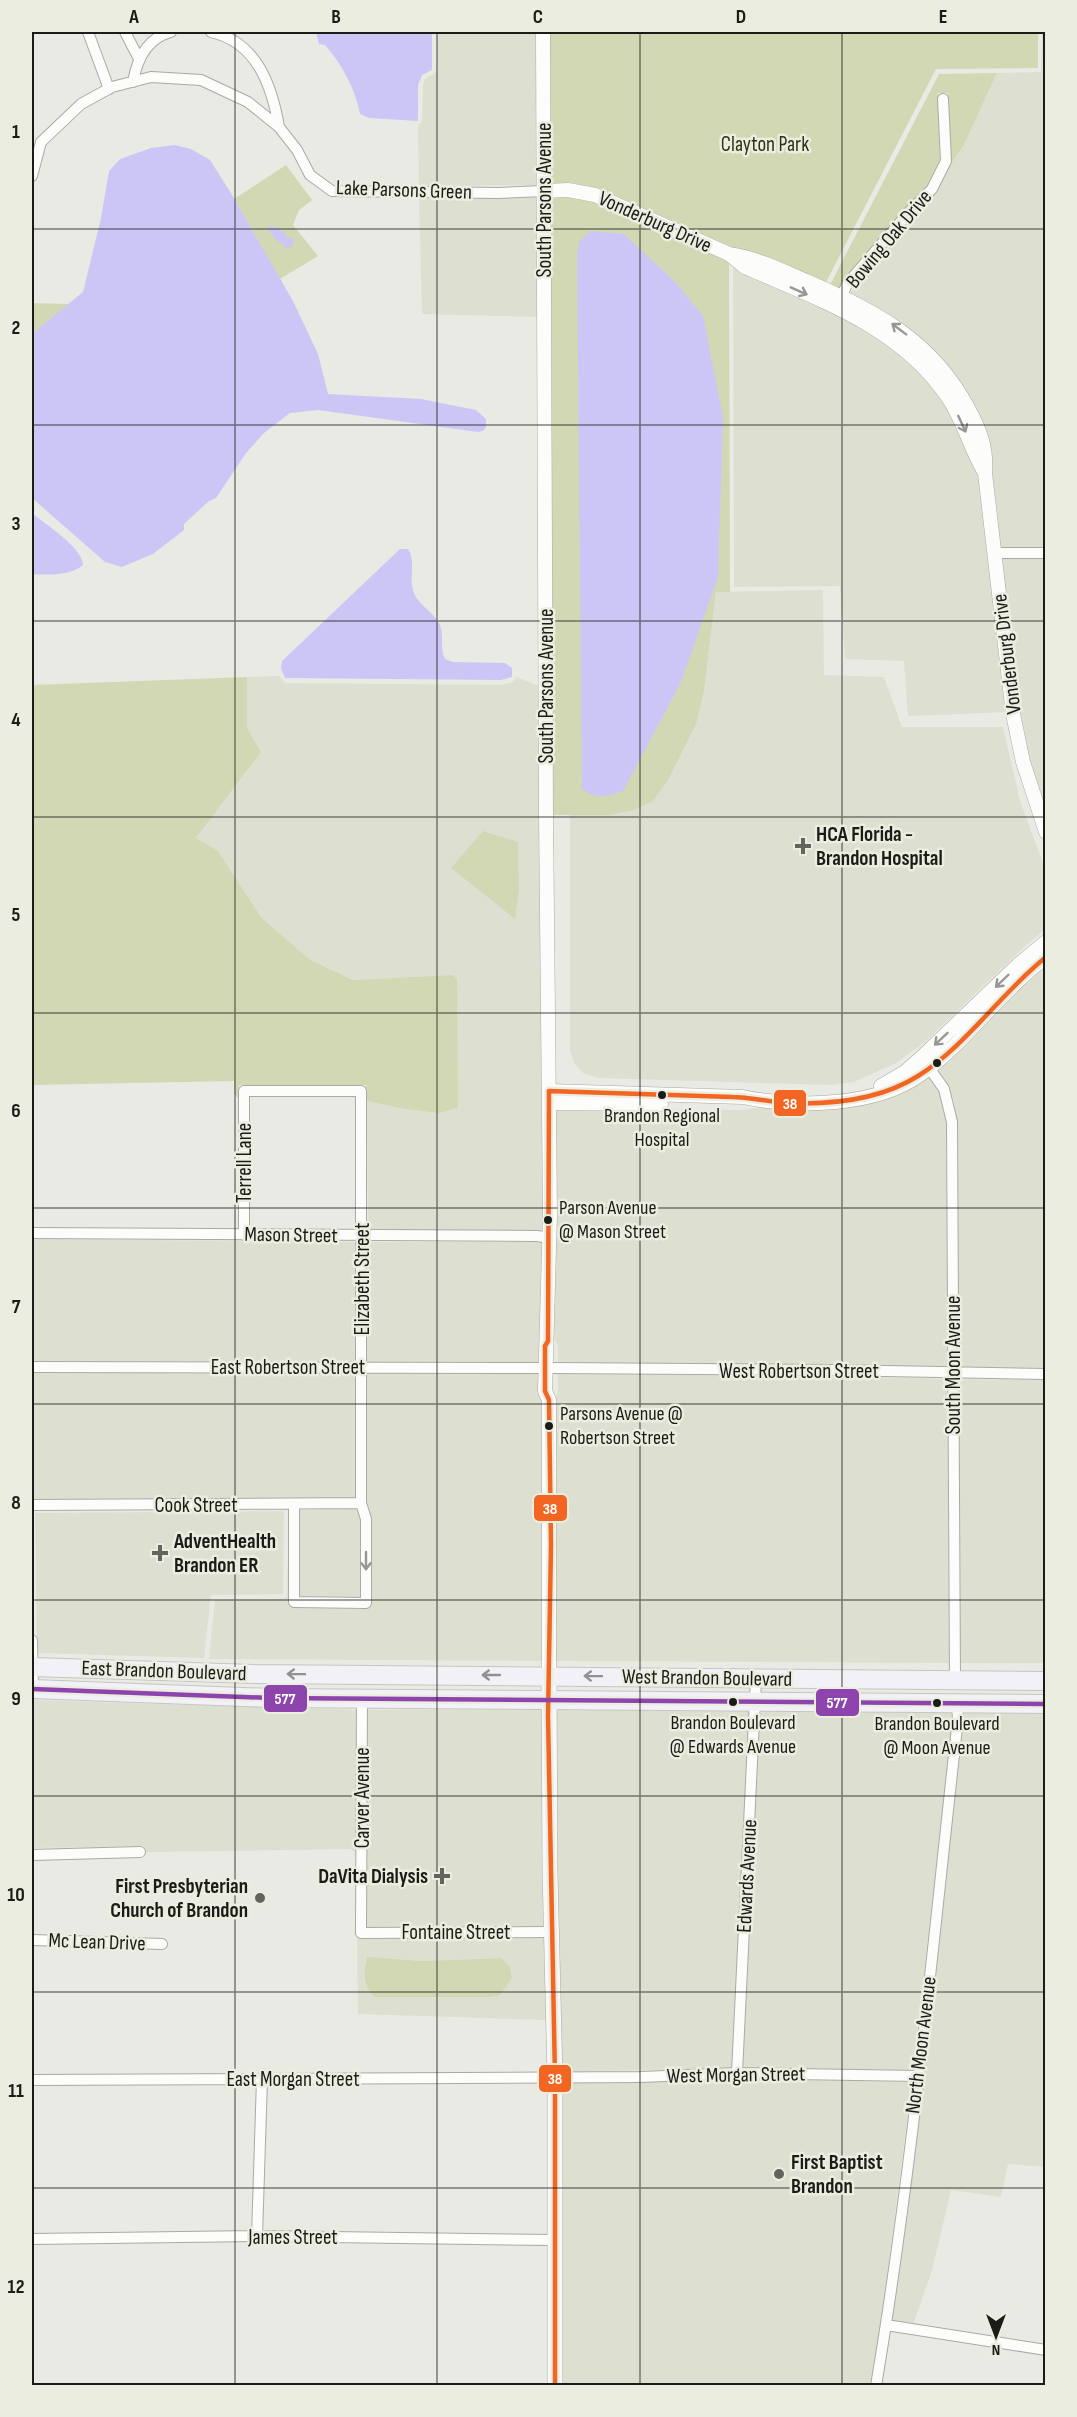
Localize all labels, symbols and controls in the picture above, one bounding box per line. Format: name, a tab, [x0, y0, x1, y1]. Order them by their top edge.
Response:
text: A	[128, 5, 139, 29]
text: B	[331, 5, 341, 29]
text: C	[533, 5, 543, 29]
text: D	[736, 5, 746, 29]
text: E	[939, 5, 947, 29]
text: 1	[12, 120, 20, 144]
street label: South Parsons Avenue	[532, 122, 557, 278]
park label: Clayton Park	[721, 132, 809, 157]
street label: Lake Parsons Green	[336, 175, 472, 205]
street label: Bowing Oak Drive	[841, 185, 937, 293]
street label: Vonderburg Drive	[595, 186, 715, 258]
one-way arrow	[789, 285, 807, 297]
text: 2	[12, 316, 20, 340]
one-way arrow	[891, 323, 907, 335]
one-way arrow	[957, 414, 969, 432]
text: 3	[12, 512, 21, 536]
street label: Vonderburg Drive	[987, 592, 1027, 716]
street label: South Parsons Avenue	[534, 608, 559, 764]
text: 4	[11, 708, 21, 732]
place label: HCA Florida - Brandon Hospital	[816, 822, 943, 871]
marker: HCA Florida - Brandon Hospital	[794, 837, 812, 855]
text: 5	[12, 903, 21, 927]
one-way arrow	[995, 973, 1010, 988]
one-way arrow	[933, 1032, 948, 1046]
unlabelled marker	[931, 1057, 943, 1069]
marker: Brandon Regional Hospital	[656, 1089, 668, 1101]
line badge: 38	[773, 1089, 807, 1117]
text: 38	[783, 1095, 798, 1114]
text: 6	[11, 1099, 21, 1123]
place label: Brandon Regional Hospital	[604, 1104, 720, 1152]
street label: Terrell Lane	[232, 1123, 257, 1203]
place label: Parson Avenue @ Mason Street	[559, 1196, 666, 1244]
marker: Parson Avenue @ Mason Street	[542, 1214, 554, 1226]
street label: Mason Street	[244, 1222, 338, 1248]
street label: Elizabeth Street	[350, 1223, 375, 1335]
text: 7	[12, 1295, 21, 1319]
street label: South Moon Avenue	[941, 1296, 966, 1434]
street label: East Robertson Street	[211, 1355, 365, 1380]
street label: West Robertson Street	[719, 1359, 879, 1384]
place label: Parsons Avenue @ Robertson Street	[560, 1402, 683, 1450]
marker: Parsons Avenue @ Robertson Street	[543, 1420, 555, 1432]
text: 8	[11, 1491, 21, 1515]
street label: Cook Street	[154, 1493, 238, 1518]
line badge: 38	[533, 1494, 568, 1522]
text: 38	[543, 1500, 558, 1519]
place label: AdventHealth Brandon ER	[173, 1529, 276, 1578]
marker: AdventHealth Brandon ER	[151, 1544, 169, 1562]
one-way arrow	[360, 1550, 372, 1570]
street label: East Brandon Boulevard	[81, 1656, 247, 1686]
street label: West Brandon Boulevard	[622, 1664, 792, 1692]
one-way arrow	[286, 1669, 306, 1680]
one-way arrow	[481, 1670, 501, 1681]
one-way arrow	[583, 1670, 603, 1682]
line badge: 577	[263, 1684, 308, 1713]
text: 9	[11, 1687, 21, 1711]
line badge: 577	[815, 1688, 860, 1717]
text: 577	[274, 1690, 296, 1709]
text: 577	[826, 1694, 848, 1713]
marker: Brandon Boulevard @ Edwards Avenue	[727, 1696, 739, 1708]
marker: Brandon Boulevard @ Moon Avenue	[931, 1697, 943, 1709]
place label: Brandon Boulevard @ Edwards Avenue	[670, 1711, 796, 1759]
place label: Brandon Boulevard @ Moon Avenue	[874, 1712, 1000, 1760]
street label: Carver Avenue	[350, 1747, 375, 1849]
street label: Edwards Avenue	[732, 1819, 762, 1933]
place label: DaVita Dialysis	[318, 1864, 428, 1889]
marker: DaVita Dialysis	[433, 1867, 451, 1885]
place label: First Presbyterian Church of Brandon	[110, 1874, 248, 1923]
text: 10	[7, 1883, 25, 1907]
marker: First Presbyterian Church of Brandon	[253, 1891, 267, 1905]
street label: Fontaine Street	[402, 1920, 510, 1945]
street label: Mc Lean Drive	[48, 1928, 146, 1956]
street label: North Moon Avenue	[900, 1975, 942, 2115]
street label: West Morgan Street	[667, 2061, 805, 2089]
line badge: 38	[538, 2064, 572, 2093]
street label: East Morgan Street	[226, 2067, 360, 2092]
text: 38	[548, 2070, 563, 2089]
text: 11	[8, 2079, 24, 2103]
place label: First Baptist Brandon	[791, 2150, 883, 2199]
marker: First Baptist Brandon	[772, 2167, 786, 2181]
street label: James Street	[247, 2225, 338, 2250]
text: 12	[8, 2275, 24, 2299]
north arrow	[966, 2306, 1026, 2366]
text: N	[992, 2340, 1000, 2359]

